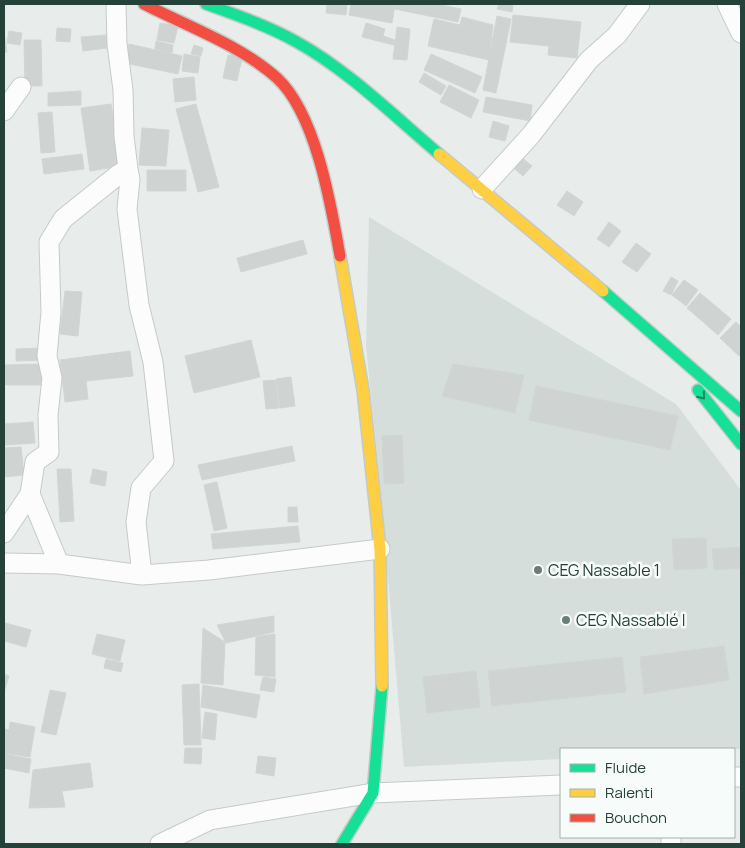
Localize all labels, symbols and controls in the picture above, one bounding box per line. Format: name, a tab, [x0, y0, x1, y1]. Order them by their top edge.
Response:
one-way arrow	[697, 390, 706, 399]
place label: CEG Nassable 1	[548, 559, 660, 581]
marker: CEG Nassable 1	[532, 564, 544, 576]
place label: CEG Nassablé I	[576, 609, 686, 631]
marker: CEG Nassablé I	[560, 614, 572, 626]
legend	[560, 748, 735, 838]
text: Fluide	[605, 757, 646, 778]
text: Ralenti	[605, 782, 653, 803]
text: Bouchon	[605, 807, 667, 828]

